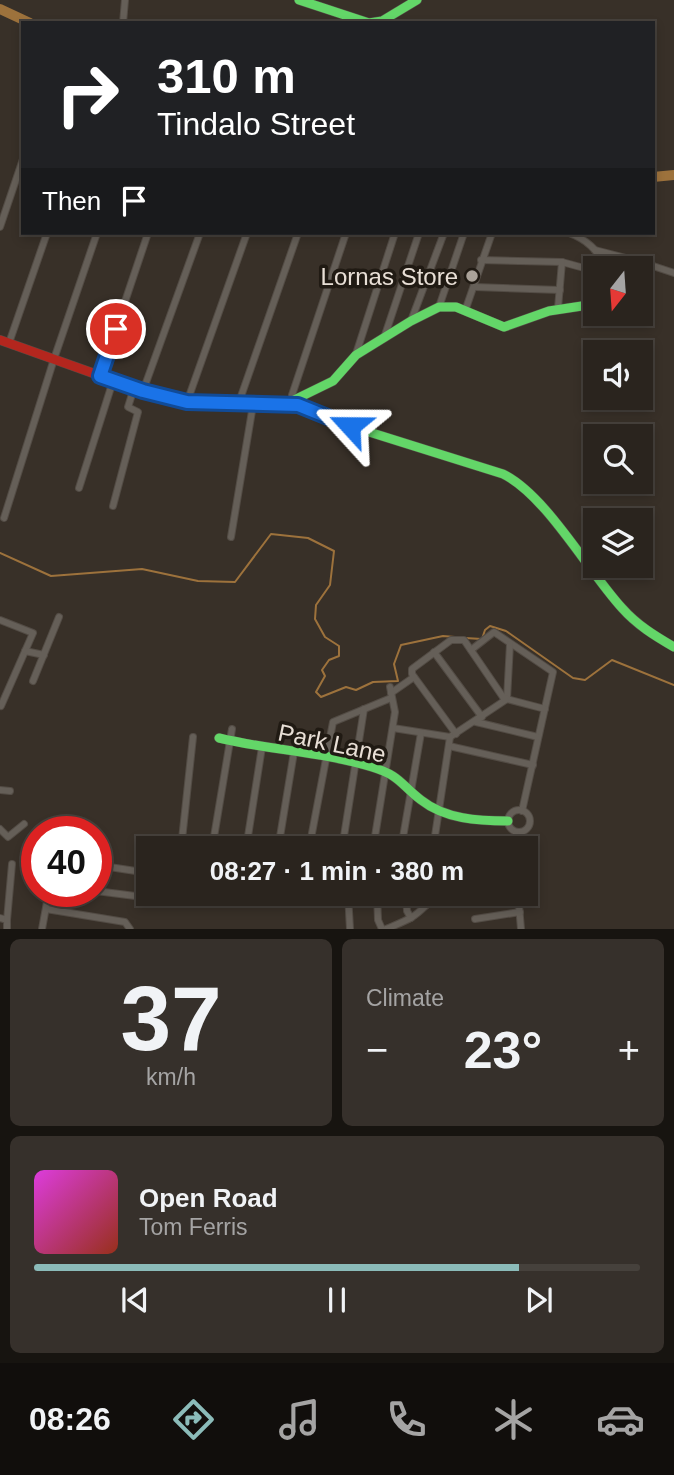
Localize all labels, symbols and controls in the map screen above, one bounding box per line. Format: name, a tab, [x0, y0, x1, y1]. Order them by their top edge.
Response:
icon: right	[42, 49, 133, 140]
text: 310 m	[157, 49, 296, 103]
text: Tindalo Street	[157, 106, 355, 142]
icon: arrive	[115, 182, 153, 220]
text: Then	[42, 186, 101, 216]
north arrow	[583, 256, 653, 326]
map controls	[583, 256, 653, 578]
place label: Lornas Store	[321, 263, 458, 290]
marker: Lornas Store	[464, 268, 480, 284]
pin	[86, 299, 146, 359]
icon: arrive	[97, 310, 135, 348]
button: sound	[583, 340, 653, 410]
position arrow	[313, 389, 387, 463]
button: search	[583, 424, 653, 494]
button: layers	[583, 508, 653, 578]
street label: Park Lane	[276, 718, 388, 768]
speed limit sign: 40	[21, 816, 112, 907]
text: 08:27 · 1 min · 380 m	[210, 856, 464, 886]
text: 37	[120, 968, 222, 1069]
text: Climate	[366, 985, 444, 1011]
text: 23°	[464, 1021, 542, 1079]
text: −	[366, 1029, 388, 1071]
text: +	[618, 1029, 640, 1071]
text: km/h	[146, 1064, 196, 1090]
text: Open Road	[139, 1183, 278, 1213]
text: Tom Ferris	[139, 1214, 248, 1240]
icon: previous	[116, 1281, 154, 1319]
icon: pause	[318, 1281, 356, 1319]
icon: next	[520, 1281, 558, 1319]
icon: directions	[169, 1395, 218, 1444]
icon: music	[275, 1395, 324, 1444]
icon: phone	[382, 1395, 431, 1444]
icon: climate	[489, 1395, 538, 1444]
icon: car	[596, 1395, 645, 1444]
text: 08:26	[29, 1401, 111, 1437]

